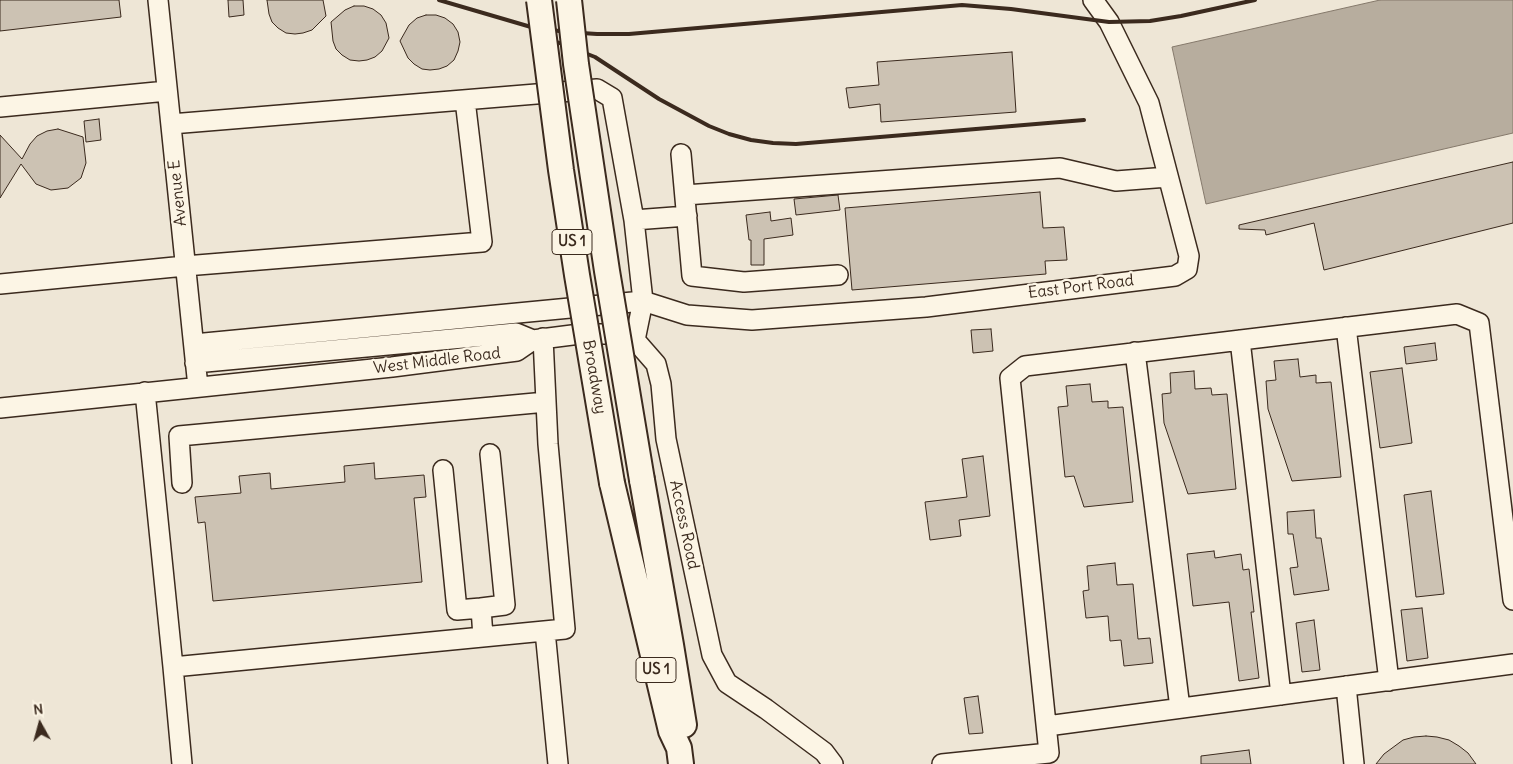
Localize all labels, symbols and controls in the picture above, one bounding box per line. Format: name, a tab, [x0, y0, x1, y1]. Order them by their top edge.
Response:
street label: Avenue E	[165, 159, 191, 227]
road number: US 1	[552, 230, 592, 254]
street label: East Port Road	[1027, 271, 1135, 303]
street label: Broadway	[578, 338, 610, 416]
street label: West Middle Road	[372, 344, 502, 378]
street label: Access Road	[665, 479, 703, 571]
road number: US 1	[636, 658, 676, 682]
north arrow	[15, 699, 65, 749]
text: N	[32, 700, 44, 719]

